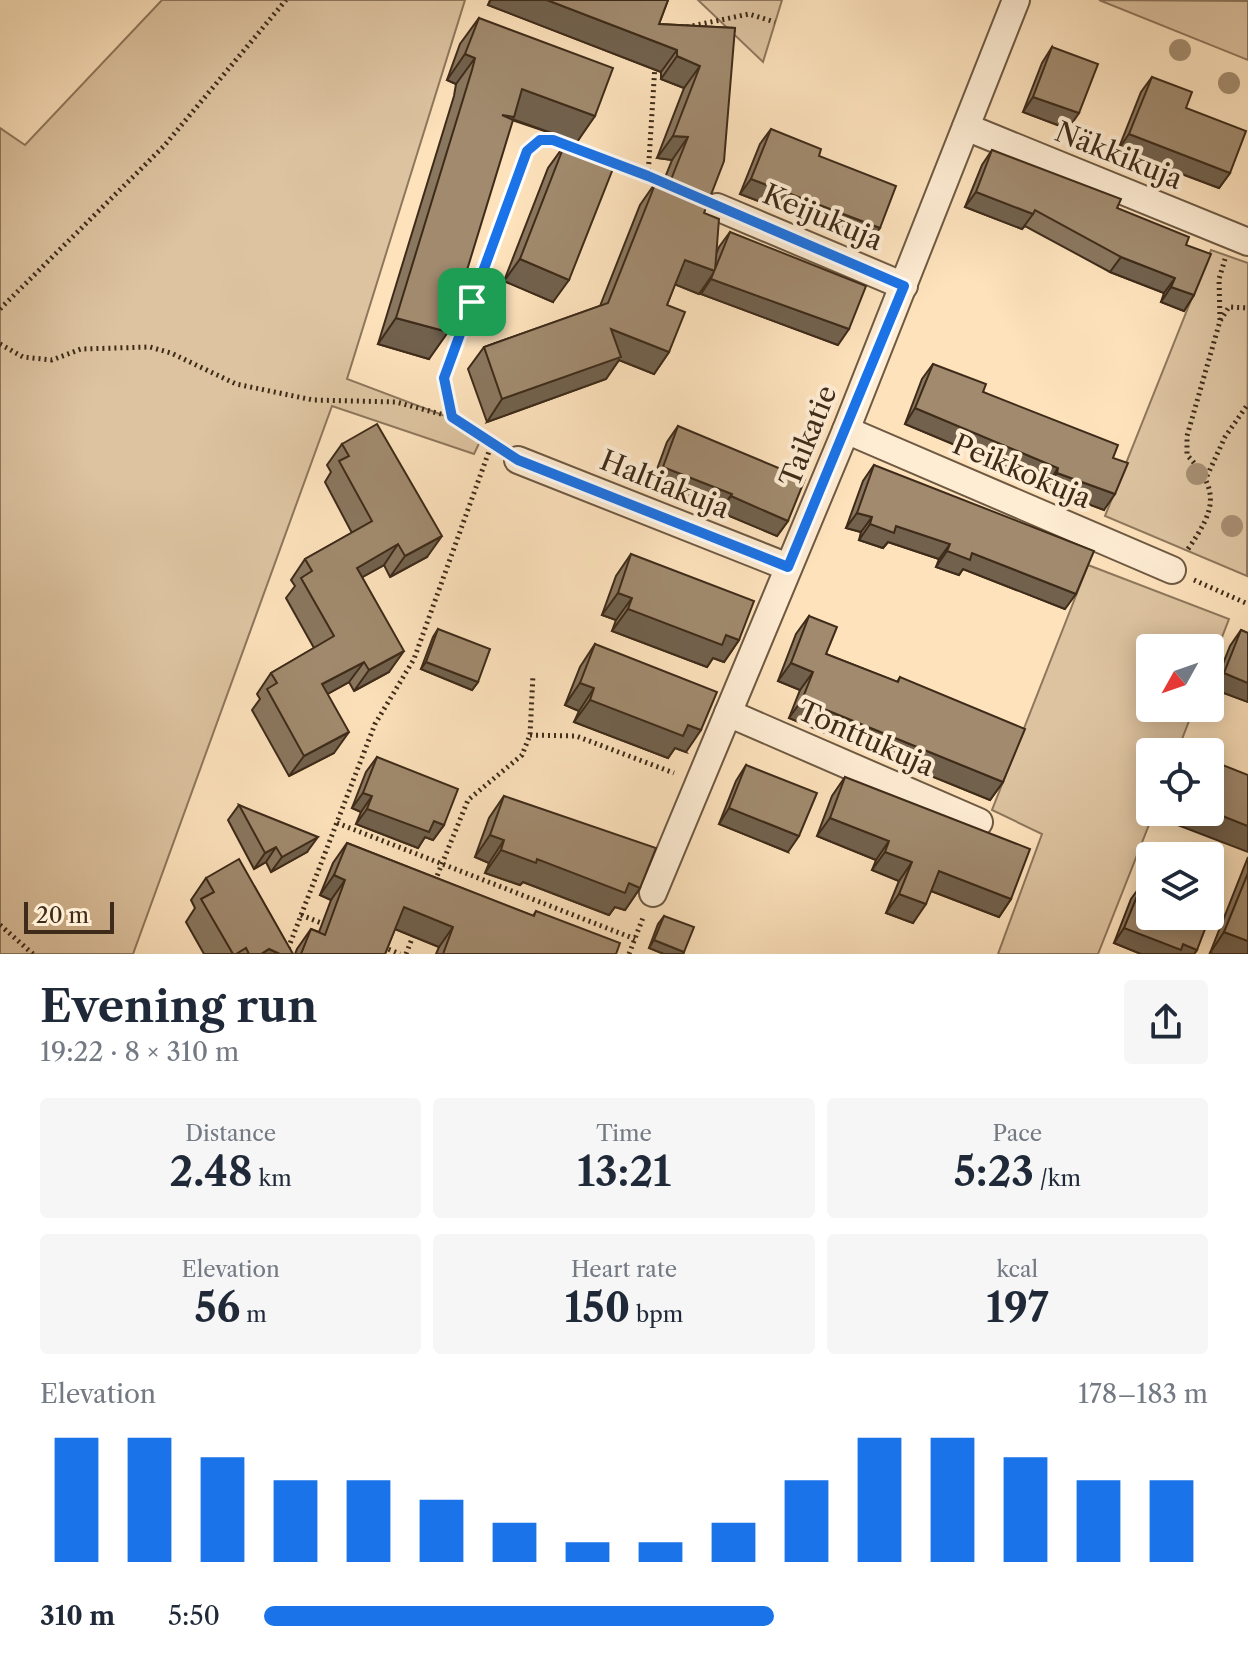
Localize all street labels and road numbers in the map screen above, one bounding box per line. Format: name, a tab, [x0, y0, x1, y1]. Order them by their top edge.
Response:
street label: Näkkikuja	[1050, 114, 1188, 196]
street label: Keijukuja	[758, 177, 888, 257]
street label: Taikatie	[772, 380, 844, 492]
street label: Peikkokuja	[948, 427, 1096, 515]
street label: Haltiakuja	[595, 443, 735, 525]
street label: Tonttukuja	[792, 693, 940, 783]

